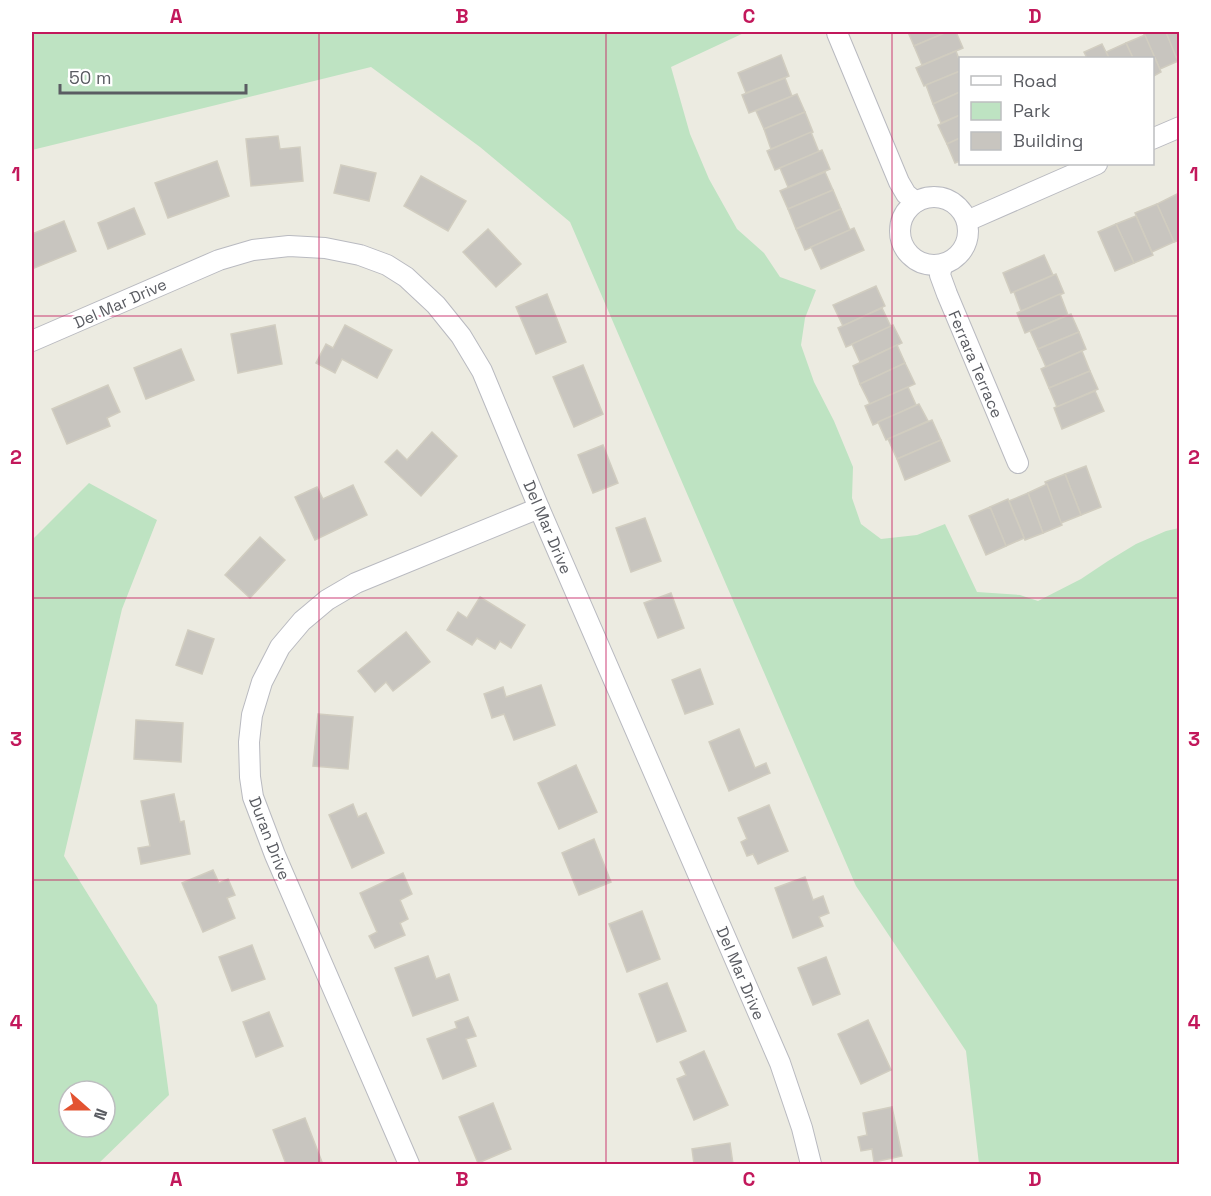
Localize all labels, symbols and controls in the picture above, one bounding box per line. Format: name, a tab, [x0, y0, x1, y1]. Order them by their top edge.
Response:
text: A	[170, 3, 183, 29]
text: B	[455, 3, 469, 29]
text: C	[743, 3, 756, 29]
text: D	[1028, 3, 1042, 29]
scale bar	[60, 57, 246, 95]
legend	[959, 57, 1154, 165]
text: 50 m	[69, 66, 111, 89]
text: Road	[1013, 69, 1057, 92]
text: Park	[1013, 99, 1051, 122]
text: Building	[1013, 129, 1083, 152]
text: 1	[11, 161, 21, 187]
text: 1	[1189, 161, 1199, 187]
street label: Del Mar Drive	[70, 274, 170, 333]
street label: Ferrara Terrace	[943, 307, 1008, 421]
text: 2	[10, 444, 22, 470]
text: 2	[1188, 444, 1200, 470]
street label: Del Mar Drive	[518, 477, 577, 577]
text: 3	[10, 726, 22, 752]
text: 3	[1188, 726, 1200, 752]
street label: Duran Drive	[244, 794, 295, 883]
street label: Del Mar Drive	[711, 923, 770, 1023]
text: 4	[10, 1009, 23, 1035]
text: 4	[1188, 1009, 1201, 1035]
north arrow	[57, 1079, 117, 1139]
text: N	[89, 1105, 112, 1123]
text: A	[170, 1166, 183, 1192]
text: B	[455, 1166, 469, 1192]
text: C	[743, 1166, 756, 1192]
text: D	[1028, 1166, 1042, 1192]

